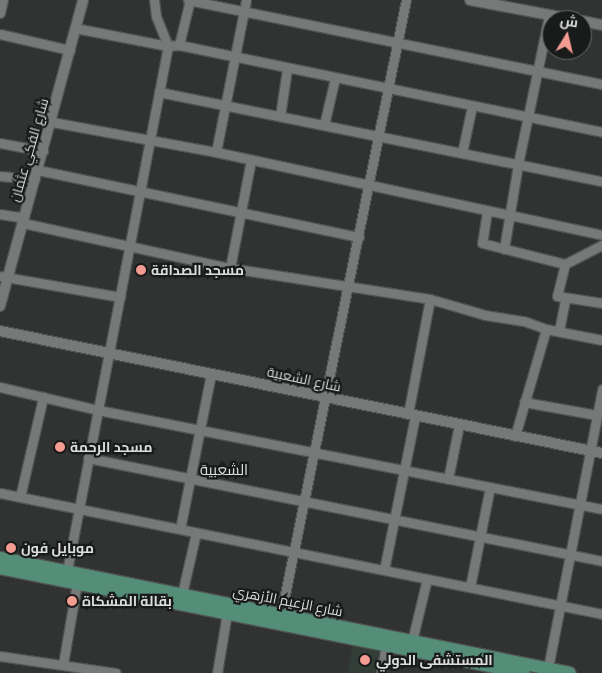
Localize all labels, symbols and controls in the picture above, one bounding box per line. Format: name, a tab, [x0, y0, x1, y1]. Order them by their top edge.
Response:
north arrow	[542, 10, 592, 60]
text: ش	[559, 11, 579, 31]
street label: شارع الفكي عثمان	[6, 96, 52, 204]
place label: مسجد الصداقة	[151, 262, 244, 278]
marker: مسجد الصداقة	[135, 264, 147, 276]
street label: شارع الشعبية	[265, 363, 343, 395]
place label: مسجد الرحمة	[70, 439, 153, 455]
marker: مسجد الرحمة	[54, 441, 66, 453]
district label: الشعبية	[200, 461, 248, 479]
place label: موبايل فون	[21, 540, 94, 556]
marker: موبايل فون	[5, 542, 17, 554]
street label: شارع الزعيم الأزهري	[232, 582, 344, 620]
place label: بقالة المشكاة	[82, 593, 172, 609]
marker: بقالة المشكاة	[66, 595, 78, 607]
place label: المستشفى الدولي	[376, 652, 493, 668]
marker: المستشفى الدولي	[358, 653, 372, 667]

